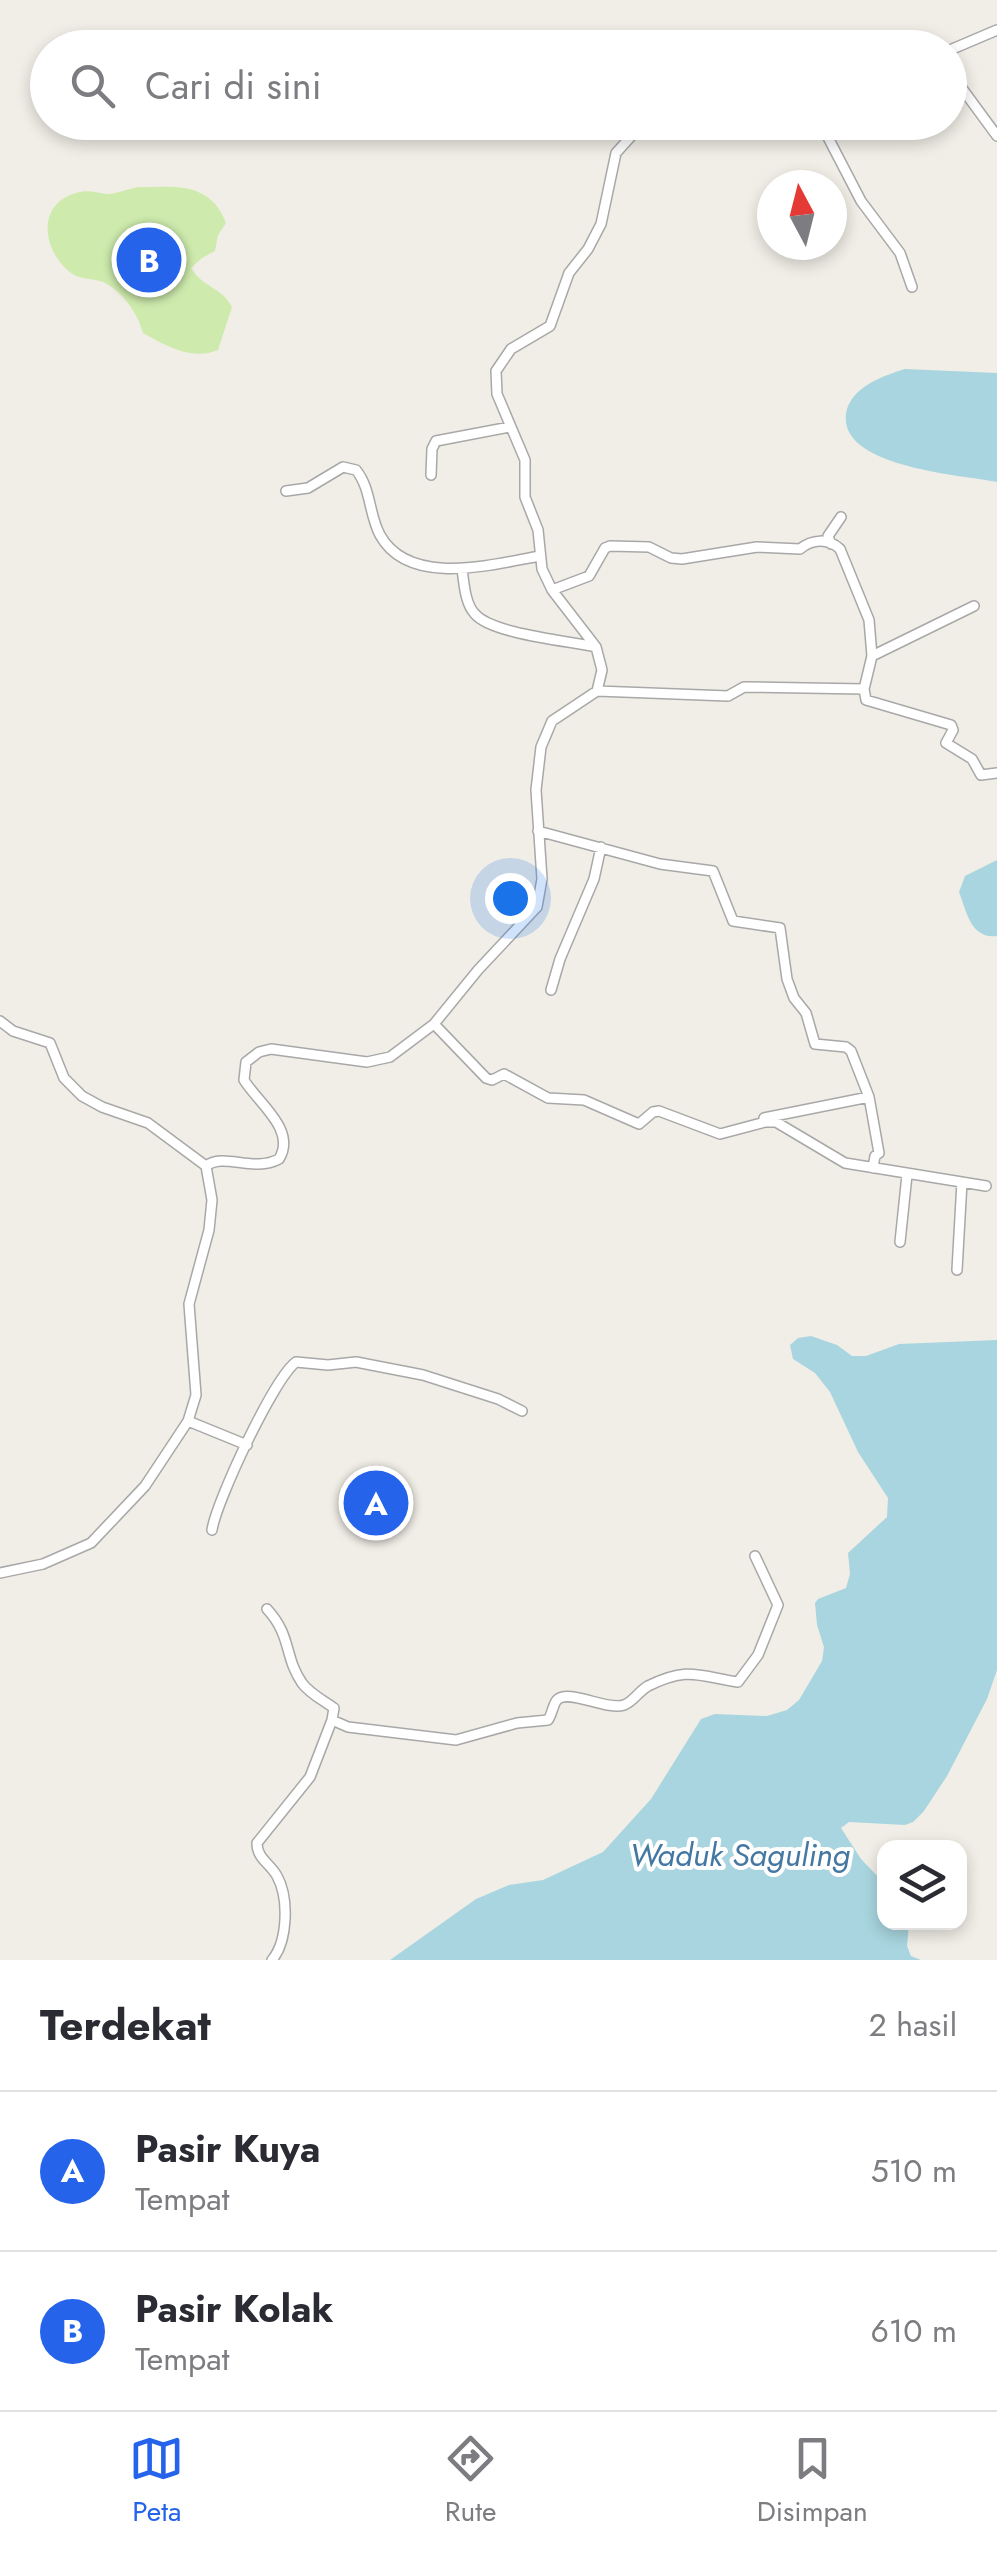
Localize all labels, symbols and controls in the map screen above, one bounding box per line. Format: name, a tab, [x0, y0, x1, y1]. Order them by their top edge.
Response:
search box	[30, 30, 967, 140]
icon: search	[65, 58, 120, 113]
text: Cari di sini	[145, 58, 322, 113]
north arrow	[757, 170, 847, 260]
pin: B	[116, 222, 182, 298]
your location	[485, 873, 536, 924]
pin: A	[344, 1466, 408, 1540]
water label: Waduk Saguling	[630, 1832, 851, 1878]
map controls	[877, 1840, 967, 1930]
button: layers	[877, 1840, 967, 1930]
text: Terdekat	[40, 1995, 211, 2056]
text: 2 hasil	[868, 2002, 957, 2048]
text: Pasir Kuya	[135, 2121, 320, 2176]
text: A	[61, 2148, 84, 2194]
text: 510 m	[871, 2148, 957, 2194]
text: Tempat	[135, 2176, 229, 2222]
text: Pasir Kolak	[135, 2281, 333, 2336]
text: B	[62, 2308, 83, 2354]
text: 610 m	[870, 2308, 957, 2354]
text: Tempat	[135, 2336, 229, 2382]
tab: Peta	[129, 2431, 184, 2532]
tab: Rute	[443, 2431, 498, 2532]
tab: Disimpan	[757, 2431, 868, 2532]

